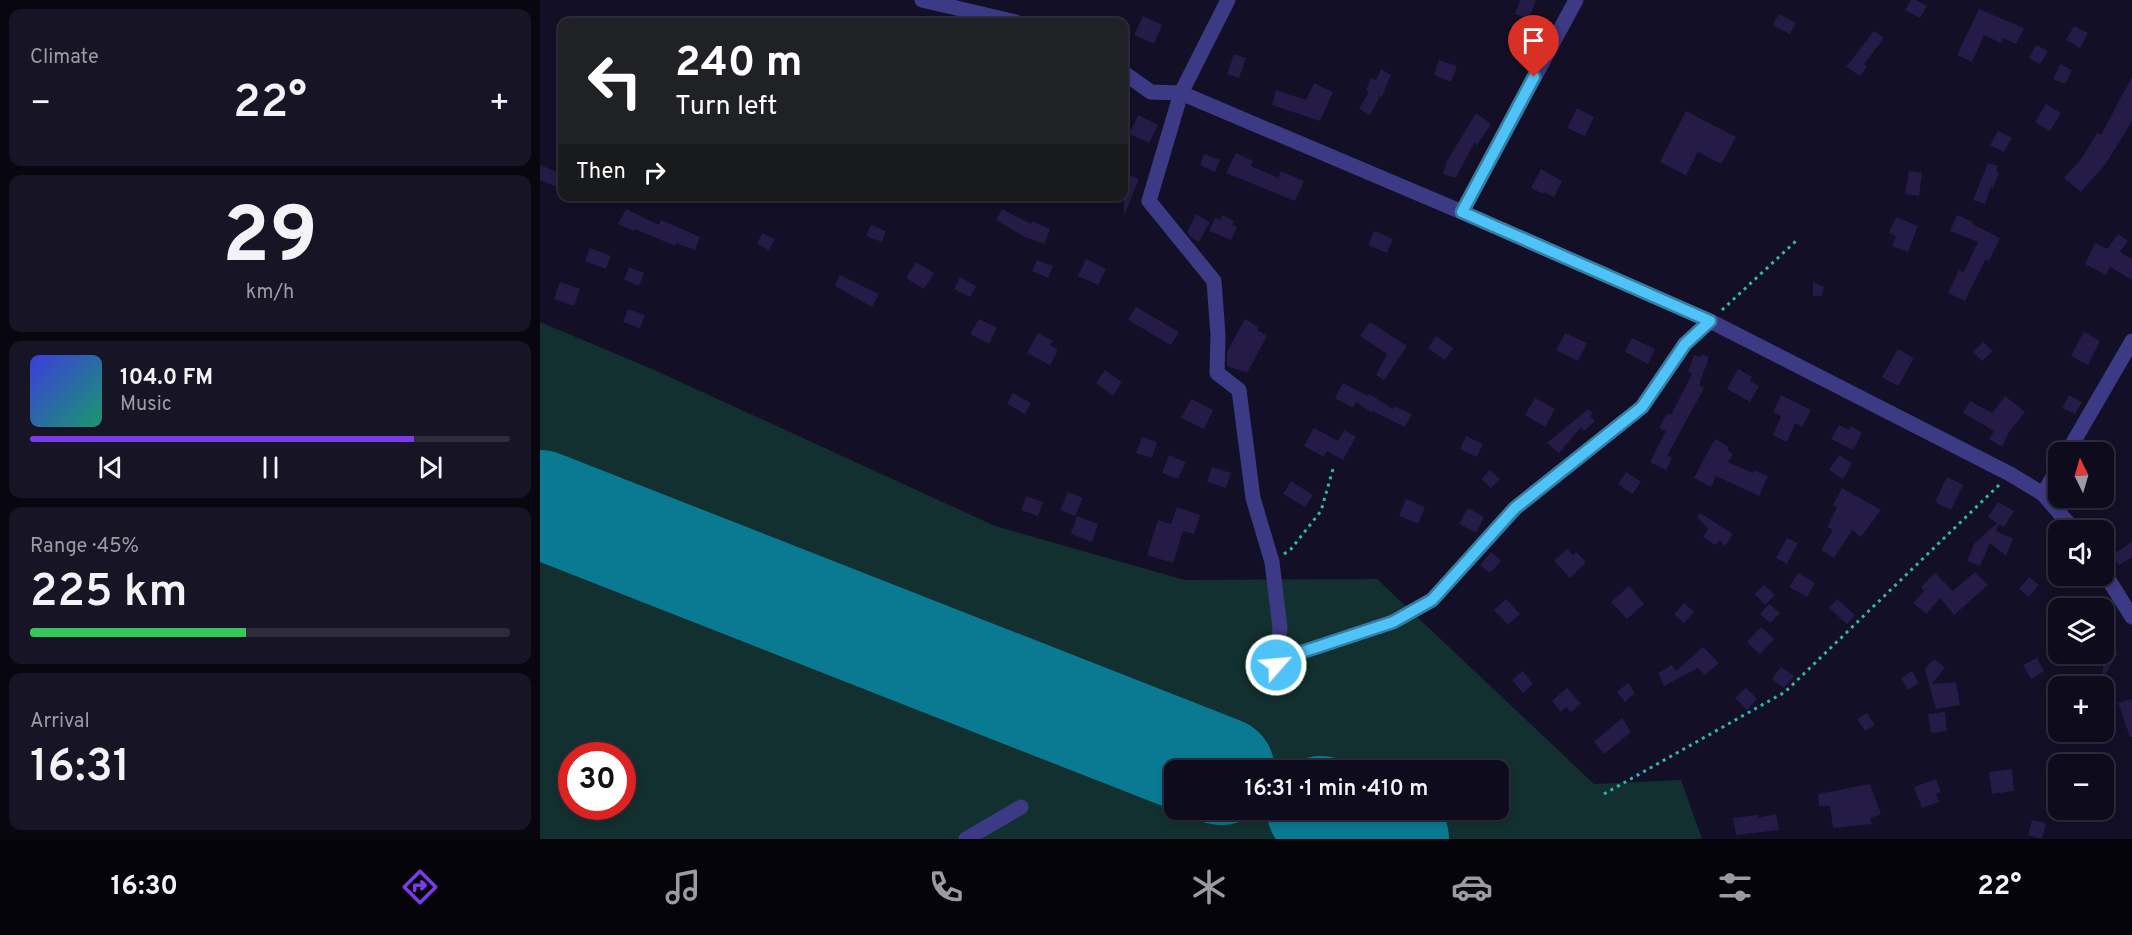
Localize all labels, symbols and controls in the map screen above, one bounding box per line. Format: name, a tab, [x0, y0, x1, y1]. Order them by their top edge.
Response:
pin	[1508, 15, 1559, 77]
icon: arrive	[1517, 24, 1550, 57]
text: 240 m	[675, 38, 803, 91]
icon: left	[576, 42, 654, 120]
text: Climate	[30, 45, 99, 71]
text: 22°	[233, 76, 307, 133]
text: −	[30, 84, 51, 126]
text: +	[489, 84, 510, 126]
text: Turn left	[675, 90, 777, 124]
icon: right	[638, 156, 671, 189]
text: Then	[576, 159, 626, 186]
text: 29	[222, 191, 318, 290]
text: km/h	[246, 280, 294, 306]
text: 104.0 FM	[120, 365, 213, 392]
text: Music	[120, 392, 172, 418]
north arrow	[2048, 442, 2114, 508]
map controls	[2048, 442, 2114, 820]
icon: previous	[94, 451, 127, 484]
icon: pause	[254, 451, 287, 484]
icon: next	[414, 451, 447, 484]
button: sound	[2048, 520, 2114, 586]
text: Range · 45%	[30, 534, 139, 560]
text: 225 km	[30, 565, 188, 622]
button: layers	[2048, 598, 2114, 664]
position arrow	[1244, 633, 1308, 697]
button: +	[2048, 676, 2114, 742]
text: Arrival	[30, 709, 90, 735]
text: 16:31	[30, 740, 130, 797]
speed limit sign: 30	[558, 742, 636, 820]
button: −	[2048, 754, 2114, 820]
text: 16:31 · 1 min · 410 m	[1245, 776, 1428, 803]
icon: directions	[399, 866, 441, 908]
icon: music	[662, 866, 704, 908]
icon: phone	[925, 866, 967, 908]
icon: climate	[1188, 866, 1230, 908]
icon: car	[1451, 866, 1493, 908]
icon: filters	[1714, 866, 1756, 908]
text: 16:30	[111, 870, 178, 904]
text: 22°	[1977, 870, 2021, 904]

